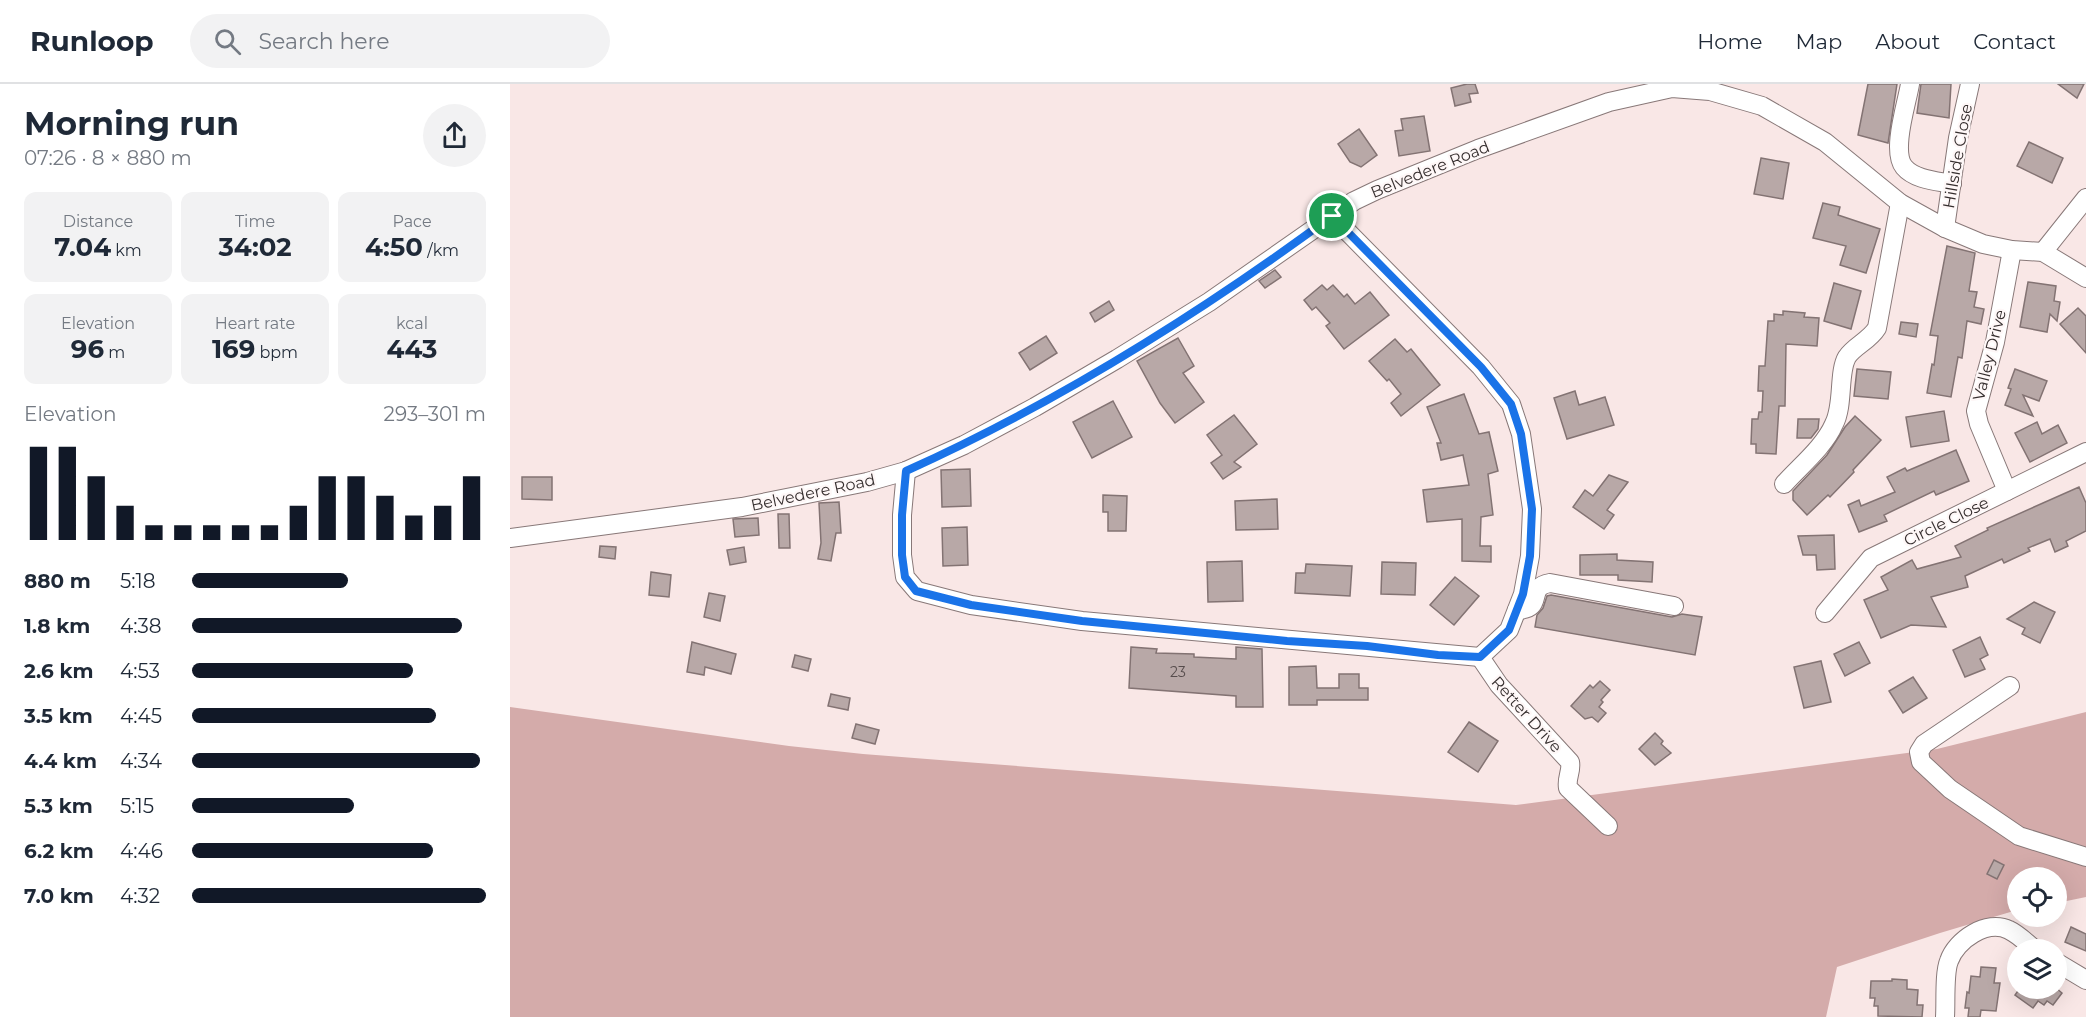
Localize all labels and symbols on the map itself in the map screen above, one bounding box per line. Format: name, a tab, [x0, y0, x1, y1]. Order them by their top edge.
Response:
street label: Hillside Close	[1939, 102, 1976, 210]
street label: Belvedere Road	[1368, 137, 1492, 202]
pin	[1306, 190, 1357, 241]
street label: Valley Drive	[1969, 308, 2010, 402]
street label: Belvedere Road	[749, 470, 877, 515]
street label: Circle Close	[1901, 493, 1992, 550]
house number: 23	[1170, 663, 1186, 681]
street label: Retter Drive	[1487, 672, 1566, 756]

